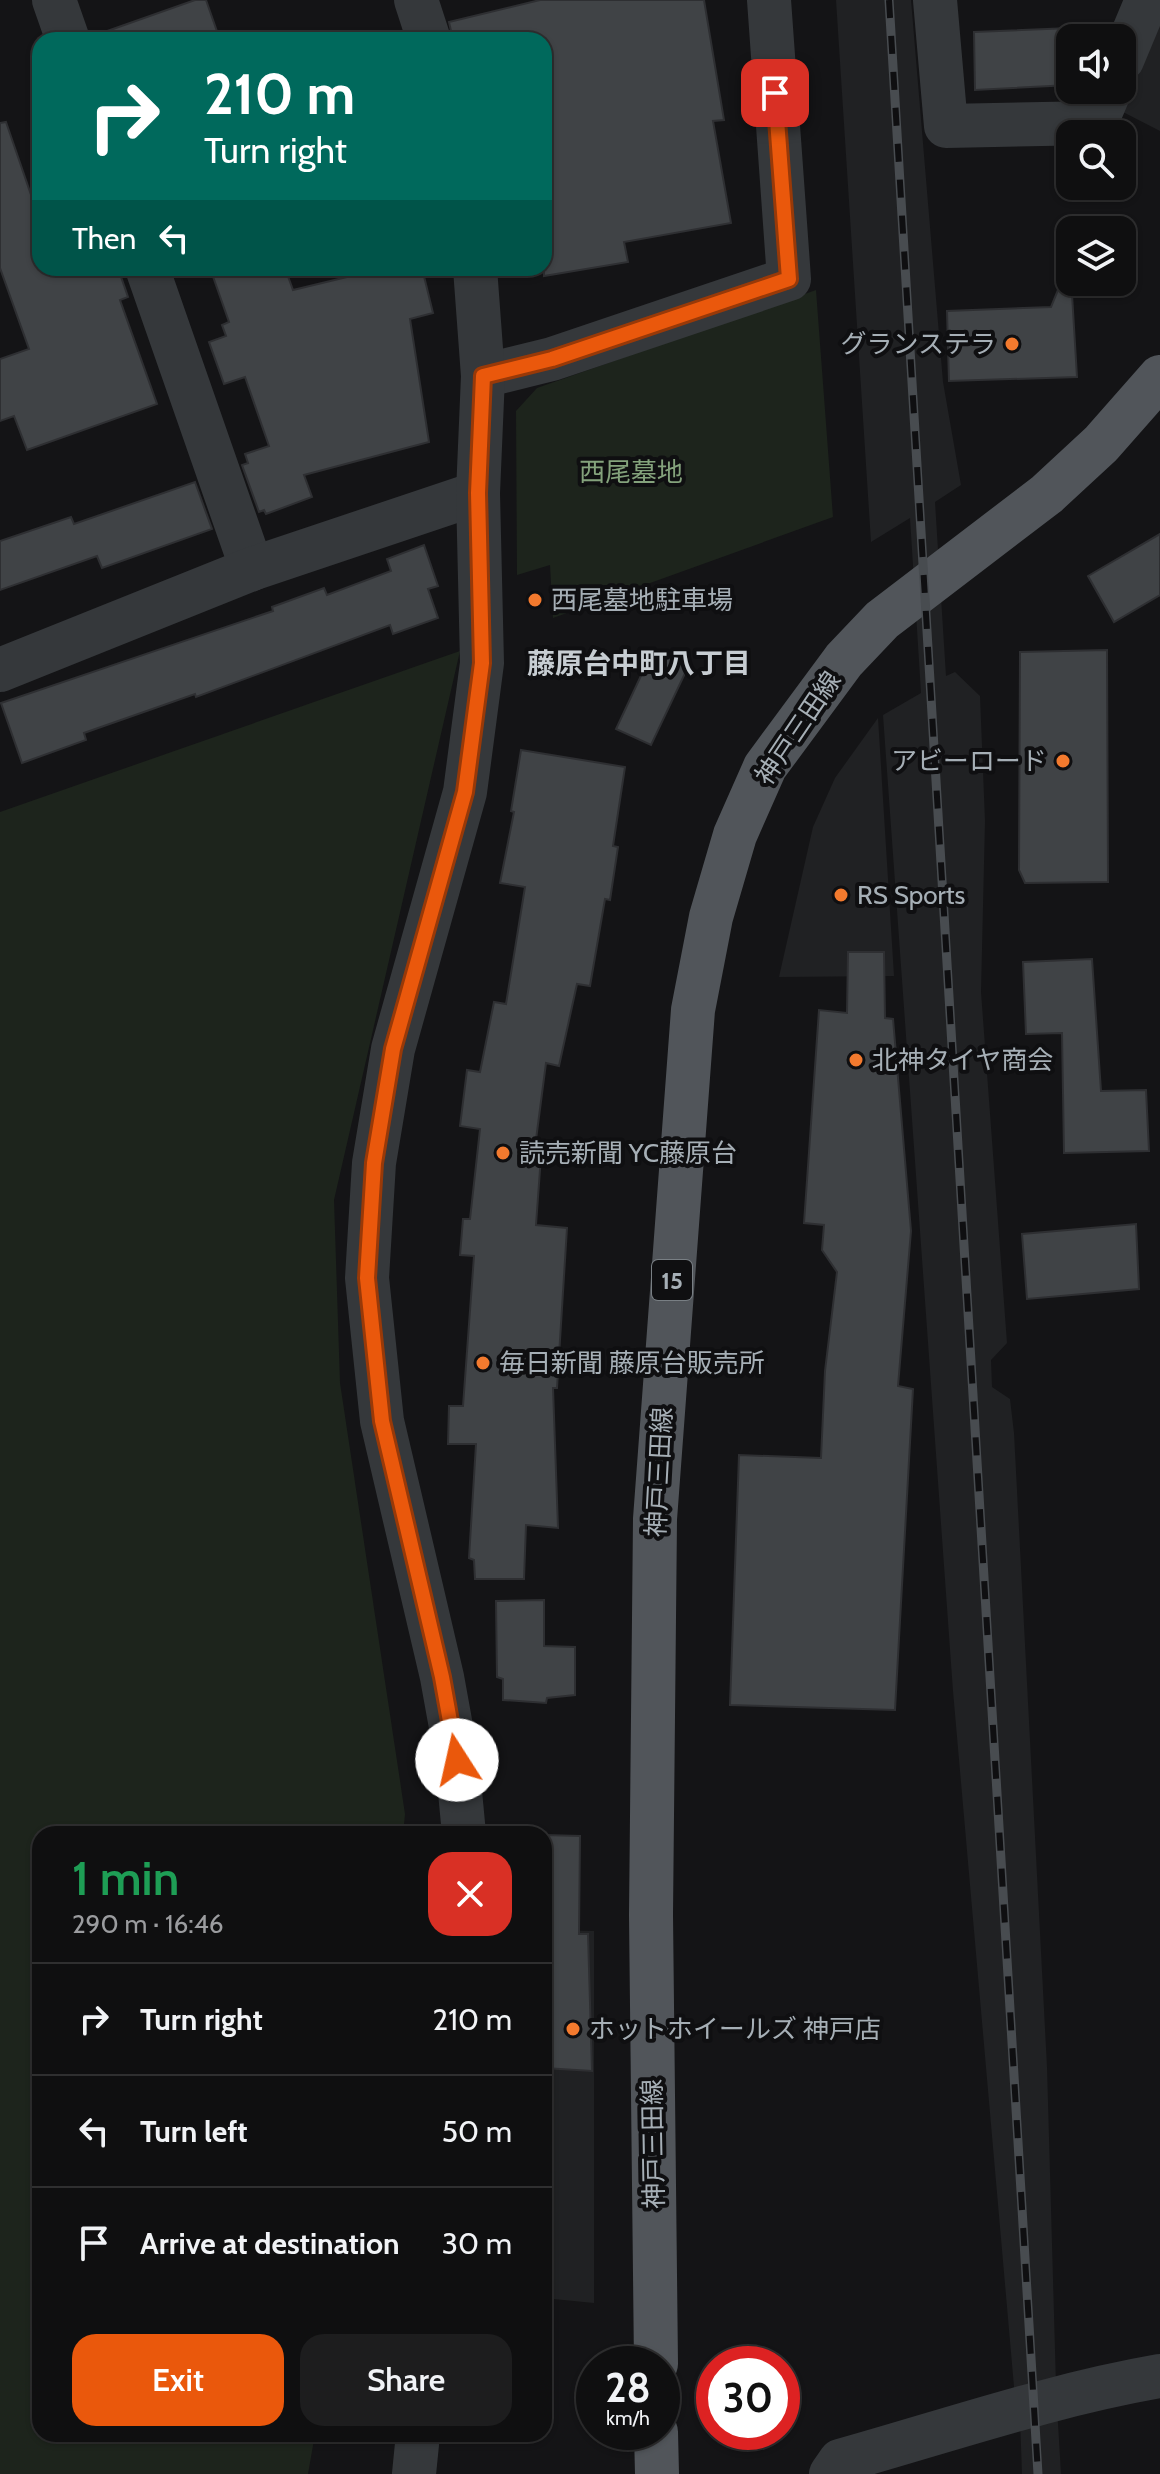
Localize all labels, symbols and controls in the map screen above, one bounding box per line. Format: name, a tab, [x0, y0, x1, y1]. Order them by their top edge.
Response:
map controls	[1056, 24, 1136, 296]
button: sound	[1056, 24, 1136, 104]
pin	[741, 59, 809, 127]
text: 210 m	[204, 60, 355, 128]
icon: right	[72, 64, 176, 168]
icon: arrive	[753, 71, 797, 115]
button: search	[1056, 120, 1136, 200]
text: Turn right	[204, 128, 347, 172]
icon: left	[152, 216, 196, 260]
button: layers	[1056, 216, 1136, 296]
text: Then	[72, 220, 136, 257]
place label: グランステラ	[841, 328, 996, 360]
marker: グランステラ	[1003, 335, 1021, 353]
park label: 西尾墓地	[579, 456, 683, 488]
place label: 西尾墓地駐車場	[551, 584, 733, 616]
marker: 西尾墓地駐車場	[526, 591, 544, 609]
district label: 藤原台中町八丁目	[527, 646, 751, 680]
street label: 神戸三田線	[748, 665, 848, 791]
place label: アビーロード	[891, 745, 1047, 777]
marker: アビーロード	[1054, 752, 1072, 770]
place label: RS Sports	[857, 879, 966, 911]
marker: RS Sports	[832, 886, 850, 904]
place label: 北神タイヤ商会	[872, 1044, 1053, 1076]
marker: 北神タイヤ商会	[847, 1051, 865, 1069]
place label: 読売新聞 YC藤原台	[519, 1137, 737, 1169]
marker: 読売新聞 YC藤原台	[494, 1144, 512, 1162]
road number: 15	[652, 1260, 692, 1300]
place label: 毎日新聞 藤原台販売所	[499, 1347, 765, 1379]
marker: 毎日新聞 藤原台販売所	[474, 1354, 492, 1372]
street label: 神戸三田線	[640, 1406, 678, 1538]
position arrow	[415, 1718, 499, 1802]
text: 1 min	[72, 1849, 179, 1907]
button: close	[428, 1852, 512, 1936]
text: 290 m · 16:46	[72, 1908, 224, 1940]
icon: right	[72, 1997, 116, 2041]
text: Turn right	[140, 2001, 263, 2038]
text: 210 m	[432, 2001, 512, 2038]
place label: ホットホイールズ 神戸店	[589, 2013, 881, 2045]
marker: ホットホイールズ 神戸店	[564, 2020, 582, 2038]
street label: 神戸三田線	[636, 2079, 670, 2209]
icon: left	[72, 2109, 116, 2153]
text: Turn left	[140, 2113, 248, 2150]
text: 50 m	[442, 2113, 512, 2150]
icon: arrive	[72, 2221, 116, 2265]
text: Arrive at destination	[140, 2225, 400, 2262]
text: 30 m	[442, 2225, 512, 2262]
button: Exit	[72, 2334, 284, 2426]
button: Share	[300, 2334, 512, 2426]
speed limit sign: 30	[696, 2346, 800, 2450]
text: 28	[605, 2363, 651, 2412]
text: km/h	[606, 2406, 650, 2430]

